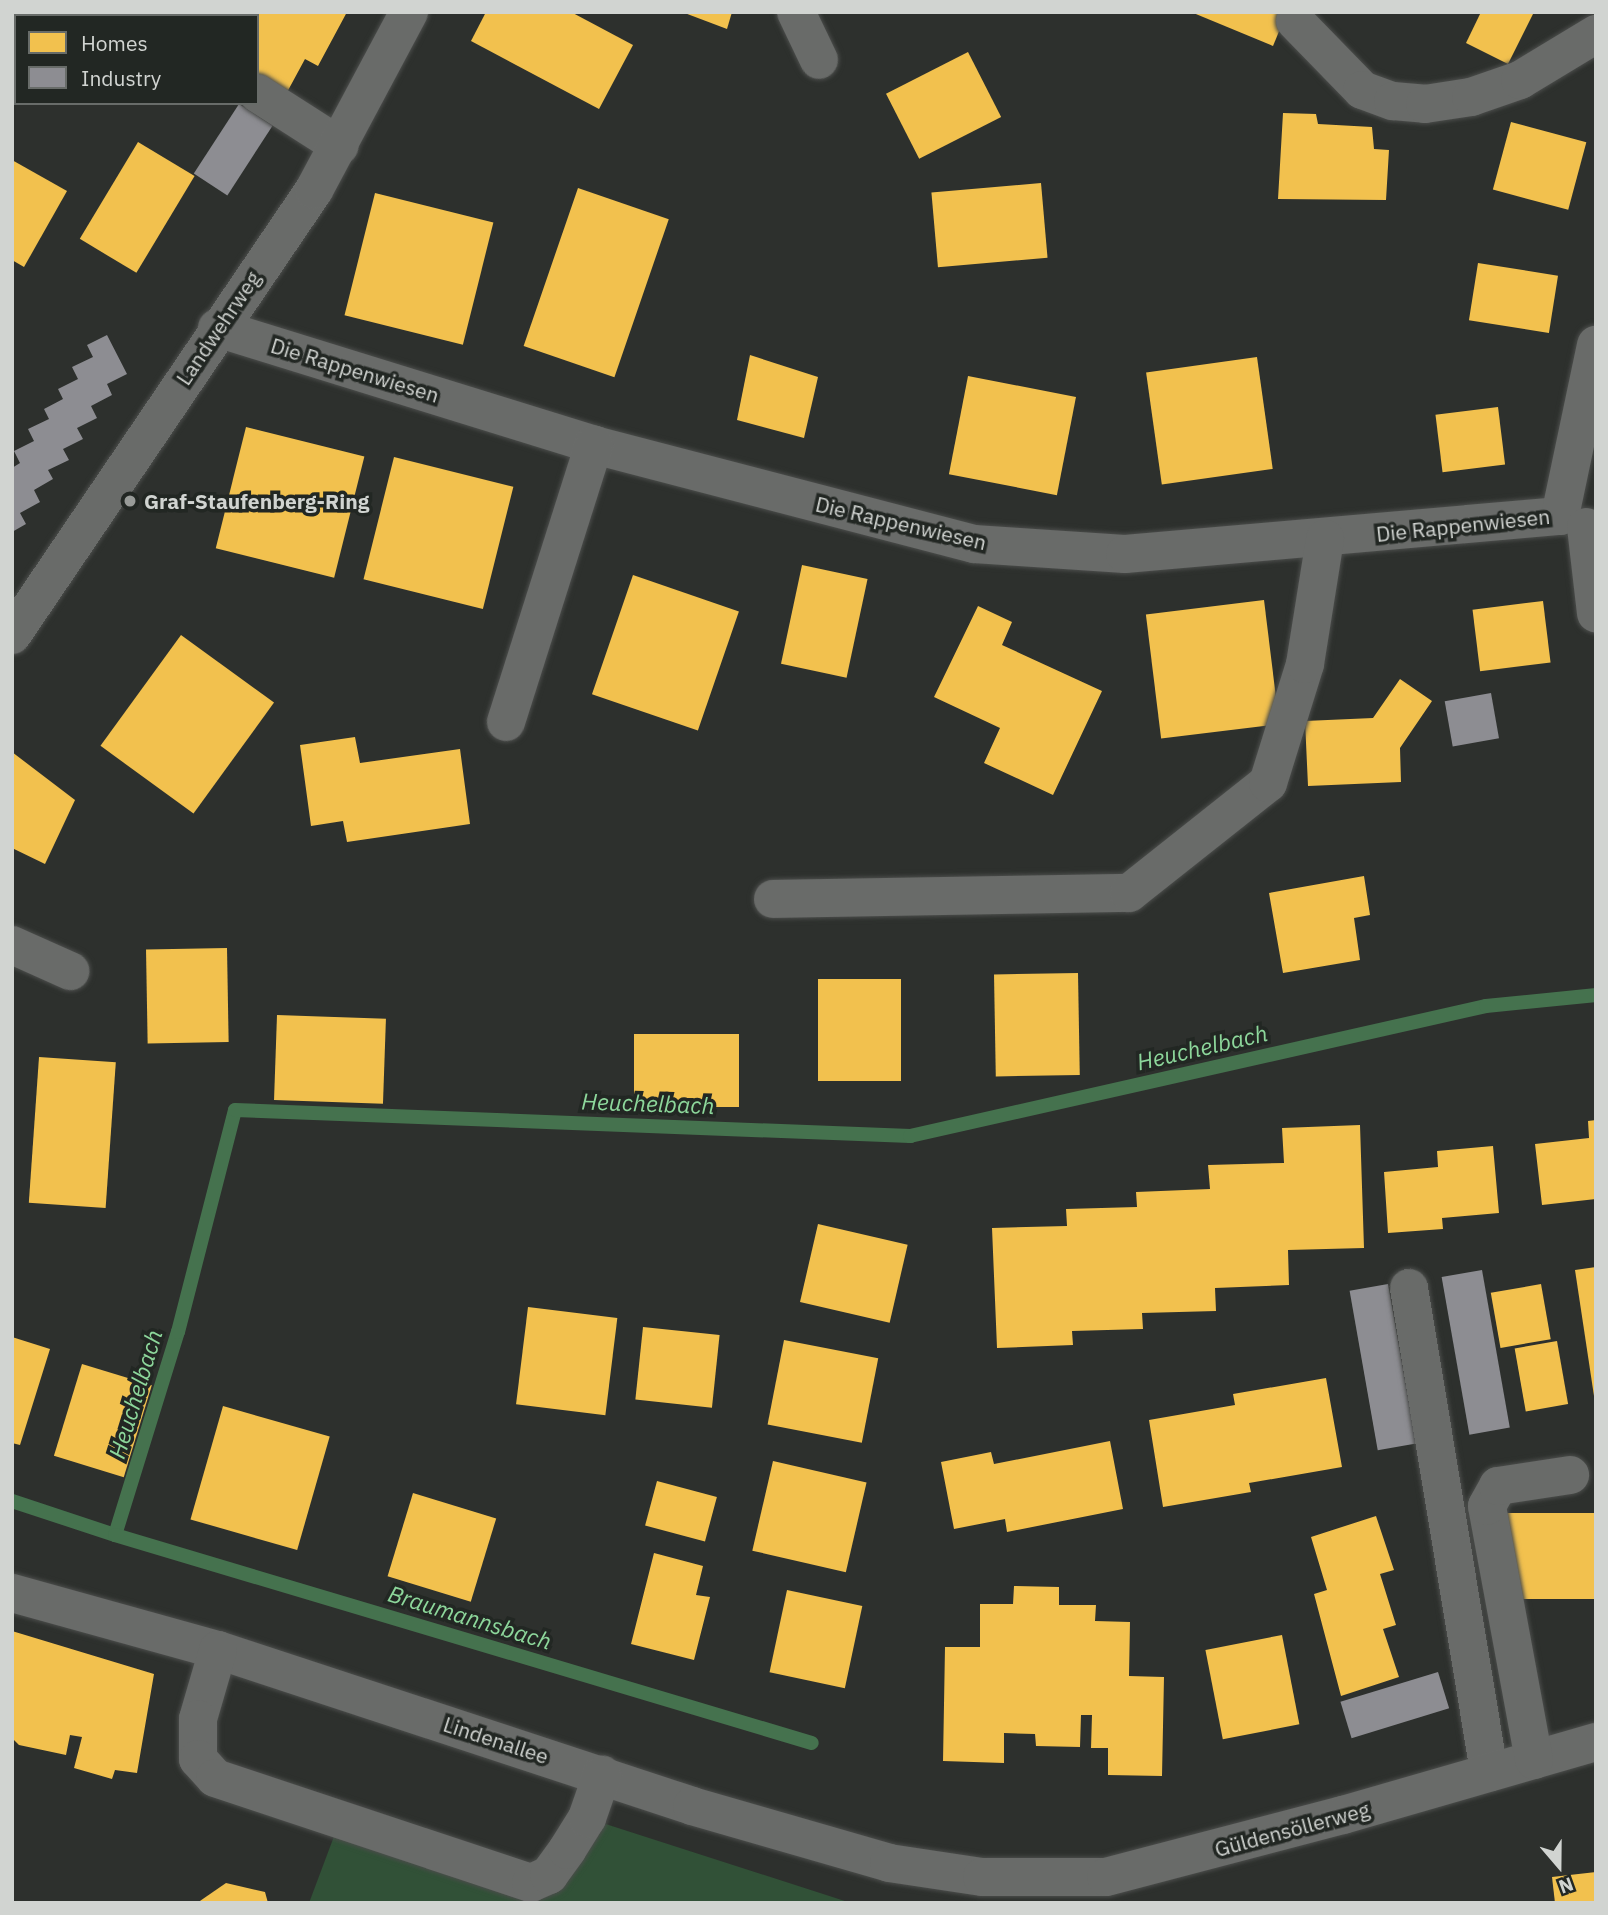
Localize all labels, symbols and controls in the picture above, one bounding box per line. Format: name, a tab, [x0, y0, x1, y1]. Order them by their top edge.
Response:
legend	[14, 14, 259, 105]
text: Homes	[81, 29, 148, 57]
text: Industry	[81, 64, 161, 92]
street label: Landwehrweg	[171, 266, 265, 390]
street label: Die Rappenwiesen	[268, 332, 442, 408]
place label: Graf-Staufenberg-Ring	[144, 488, 369, 514]
street label: Die Rappenwiesen	[813, 491, 989, 555]
marker: Graf-Staufenberg-Ring	[122, 493, 138, 509]
street label: Die Rappenwiesen	[1375, 503, 1551, 547]
water label: Heuchelbach	[1134, 1019, 1270, 1075]
water label: Heuchelbach	[581, 1087, 715, 1119]
water label: Heuchelbach	[102, 1326, 168, 1462]
water label: Braumannsbach	[385, 1579, 555, 1655]
street label: Lindenallee	[440, 1711, 552, 1769]
street label: Güldensöllerweg	[1212, 1796, 1372, 1862]
north arrow	[1524, 1831, 1594, 1901]
text: N	[1556, 1872, 1577, 1899]

